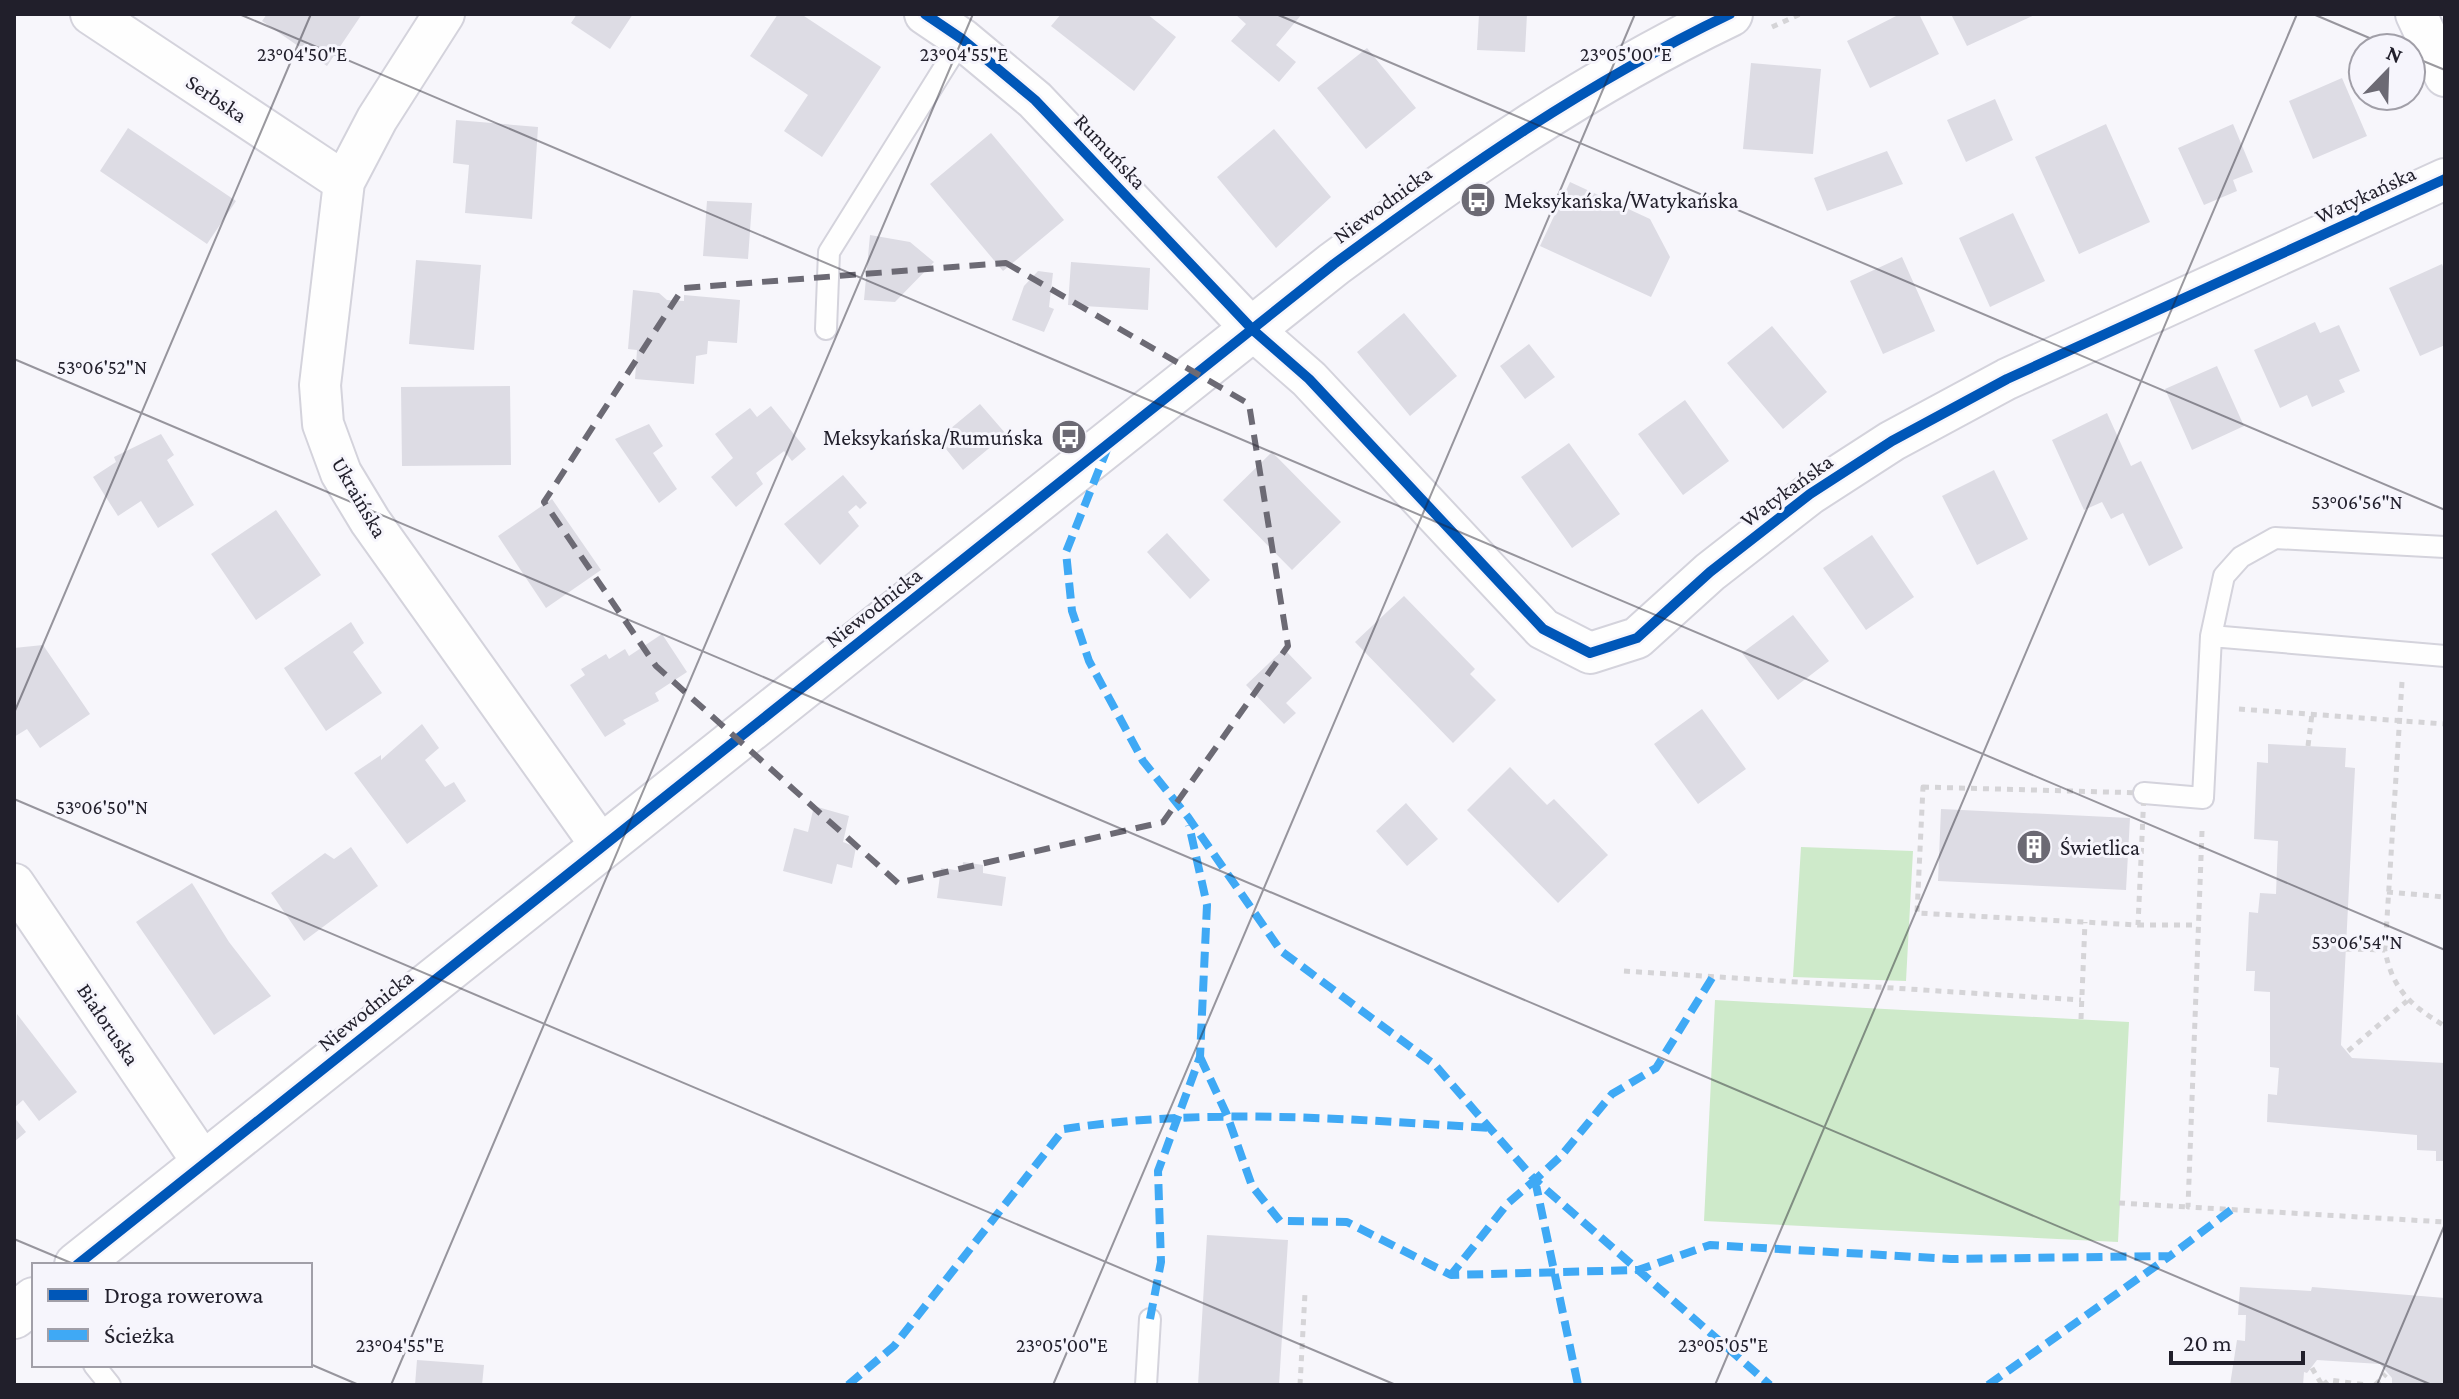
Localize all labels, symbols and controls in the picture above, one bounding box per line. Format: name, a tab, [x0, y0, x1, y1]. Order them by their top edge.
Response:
north arrow	[2347, 32, 2427, 112]
text: N	[2383, 40, 2406, 68]
text: 23°04'50"E	[257, 43, 347, 65]
text: 23°04'55"E	[920, 43, 1008, 65]
text: 23°05'00"E	[1580, 43, 1672, 65]
street label: Serbska	[181, 69, 252, 128]
street label: Rumuńska	[1069, 108, 1152, 194]
street label: Niewodnicka	[1328, 160, 1436, 248]
street label: Watykańska	[2311, 160, 2420, 229]
bus stop icon: Meksykańska/Watykańska	[1459, 181, 1497, 219]
place label: Meksykańska/Watykańska	[1504, 188, 1738, 213]
text: 53°06'52"N	[57, 356, 147, 378]
bus stop icon: Meksykańska/Rumuńska	[1050, 418, 1088, 456]
place label: Meksykańska/Rumuńska	[823, 425, 1043, 450]
street label: Watykańska	[1735, 448, 1837, 532]
street label: Ukraińska	[326, 452, 393, 542]
text: 53°06'56"N	[2311, 491, 2403, 513]
street label: Niewodnicka	[820, 562, 927, 653]
text: 53°06'50"N	[56, 796, 148, 818]
building icon: Świetlica	[2015, 828, 2053, 866]
place label: Świetlica	[2060, 835, 2140, 860]
text: 53°06'54"N	[2311, 931, 2403, 953]
street label: Niewodnicka	[313, 964, 418, 1056]
street label: Białoruska	[72, 979, 145, 1070]
legend	[32, 1263, 312, 1367]
text: Droga rowerowa	[104, 1281, 263, 1308]
scale bar	[2171, 1315, 2303, 1365]
text: Ścieżka	[104, 1321, 175, 1348]
text: 20 m	[2183, 1329, 2232, 1356]
text: 23°04'55"E	[356, 1334, 444, 1356]
text: 23°05'00"E	[1016, 1334, 1108, 1356]
text: 23°05'05"E	[1678, 1334, 1768, 1356]

